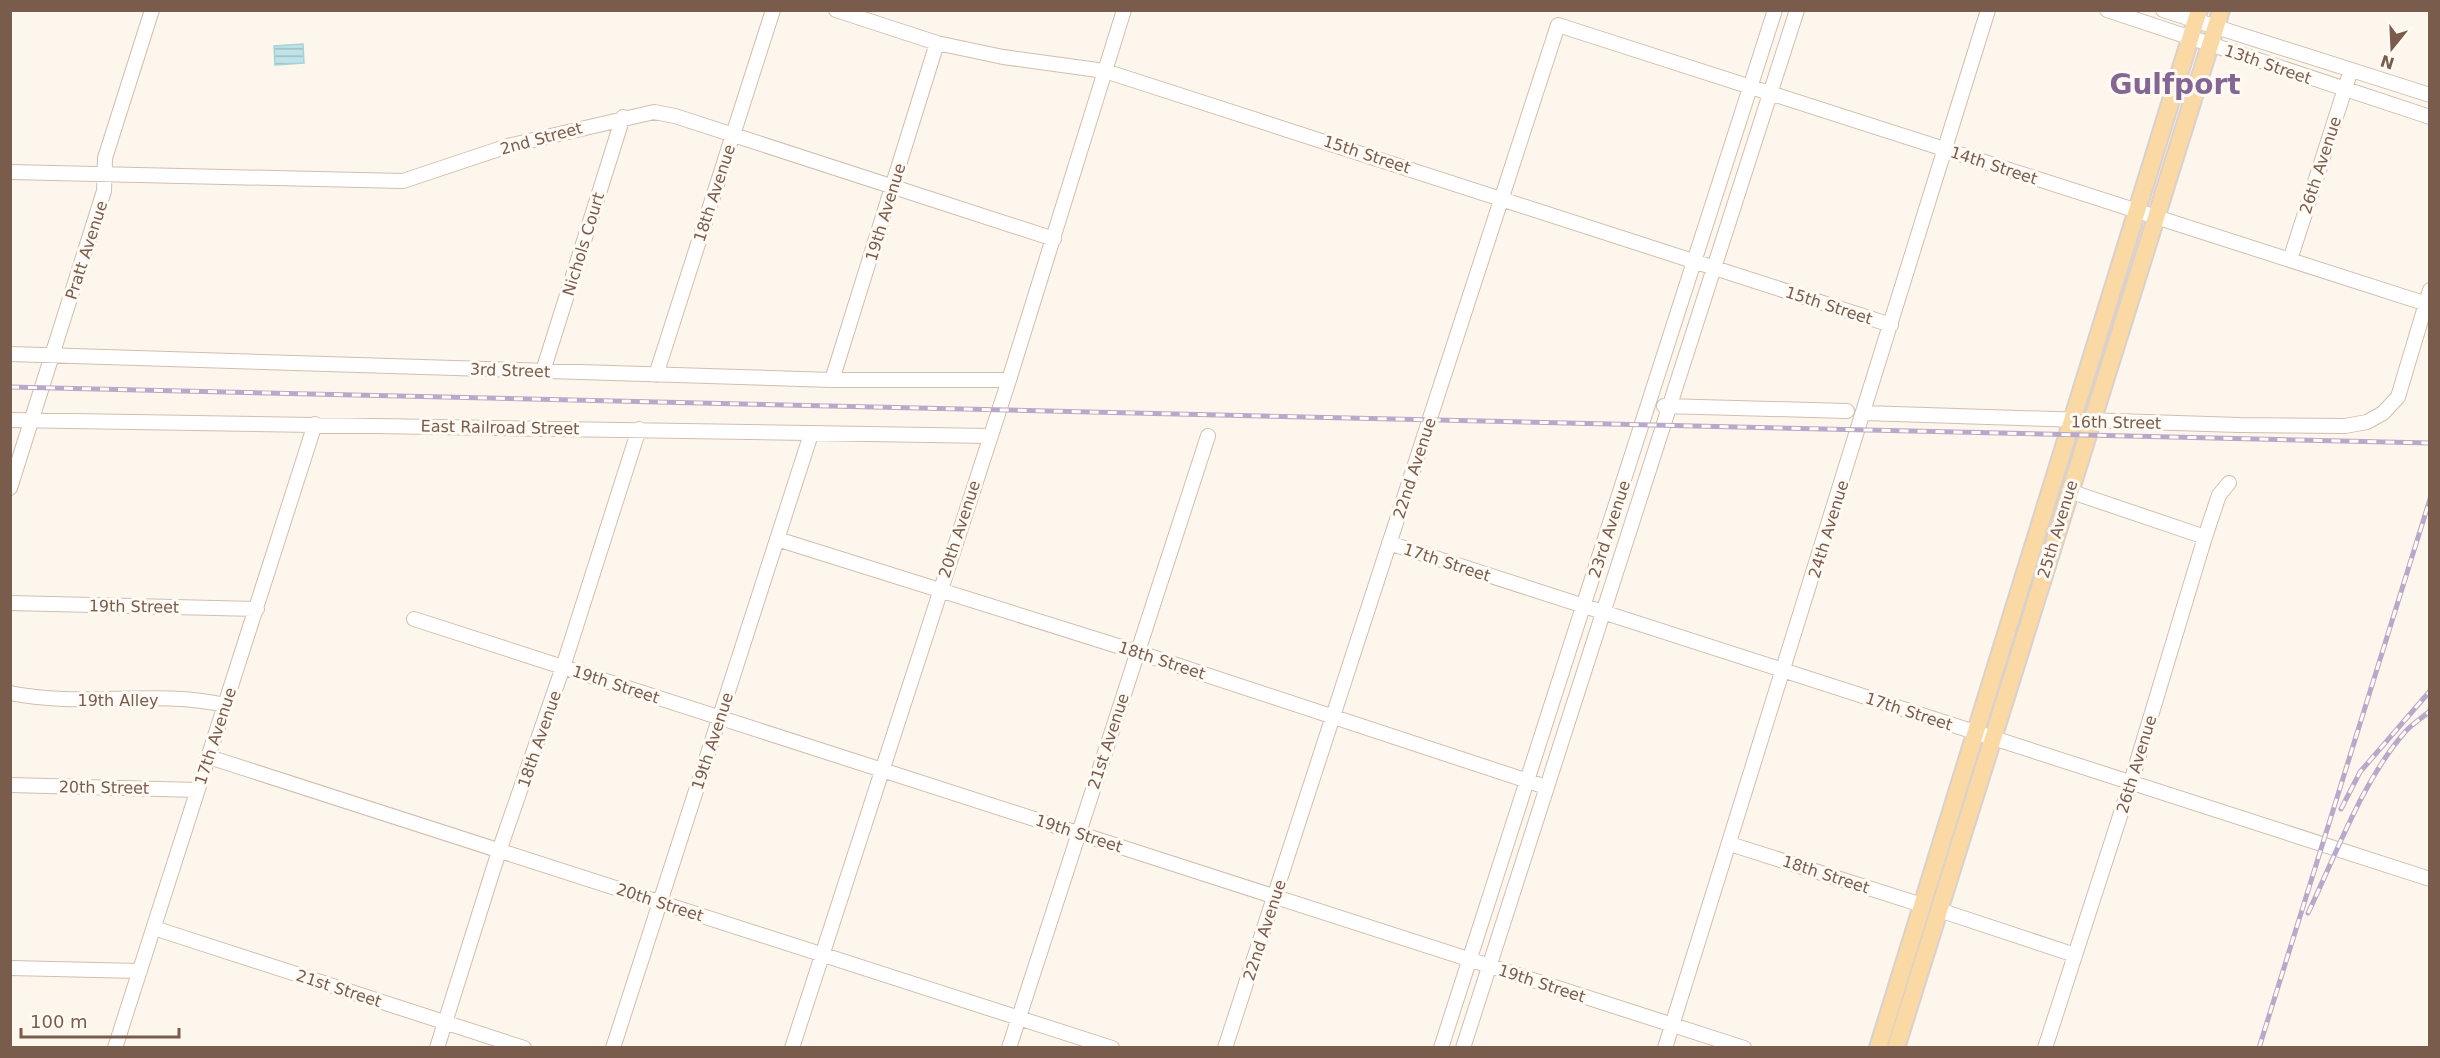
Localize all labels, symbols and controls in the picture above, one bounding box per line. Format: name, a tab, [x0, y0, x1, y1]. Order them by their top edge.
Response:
north arrow	[2362, 18, 2422, 78]
street label: 13th Street	[2222, 41, 2314, 88]
text: N	[2378, 51, 2397, 73]
district label: Gulfport	[2109, 68, 2241, 101]
street label: 26th Avenue	[2296, 114, 2345, 216]
street label: 2nd Street	[498, 118, 584, 159]
street label: 15th Street	[1321, 131, 1413, 177]
street label: 18th Avenue	[690, 142, 739, 244]
street label: 14th Street	[1948, 142, 2040, 188]
street label: 19th Avenue	[862, 161, 909, 263]
street label: Nichols Court	[559, 190, 608, 298]
street label: Pratt Avenue	[62, 198, 111, 302]
street label: 15th Street	[1783, 282, 1875, 328]
street label: 3rd Street	[470, 360, 550, 381]
street label: 16th Street	[2071, 412, 2161, 433]
street label: 22nd Avenue	[1389, 415, 1440, 521]
street label: East Railroad Street	[420, 417, 580, 438]
street label: 20th Avenue	[935, 478, 984, 580]
street label: 23rd Avenue	[1585, 478, 1634, 580]
street label: 24th Avenue	[1805, 478, 1852, 580]
street label: 25th Avenue	[2034, 478, 2081, 580]
street label: 17th Street	[1401, 539, 1493, 585]
street label: 19th Street	[89, 596, 179, 617]
street label: 18th Street	[1116, 637, 1208, 683]
street label: 19th Street	[570, 661, 662, 707]
street label: 17th Avenue	[191, 685, 240, 787]
street label: 18th Avenue	[514, 688, 565, 790]
street label: 17th Street	[1863, 688, 1955, 734]
street label: 19th Avenue	[688, 690, 737, 792]
street label: 19th Alley	[77, 691, 159, 710]
street label: 21st Avenue	[1084, 691, 1133, 791]
street label: 26th Avenue	[2113, 713, 2160, 815]
street label: 20th Street	[59, 777, 149, 798]
street label: 19th Street	[1033, 810, 1125, 856]
street label: 18th Street	[1780, 851, 1872, 897]
street label: 22nd Avenue	[1239, 877, 1290, 983]
street label: 20th Street	[614, 879, 706, 925]
street label: 19th Street	[1496, 960, 1588, 1006]
street label: 21st Street	[294, 966, 384, 1011]
scale bar	[21, 1001, 178, 1039]
text: 100 m	[30, 1011, 88, 1032]

